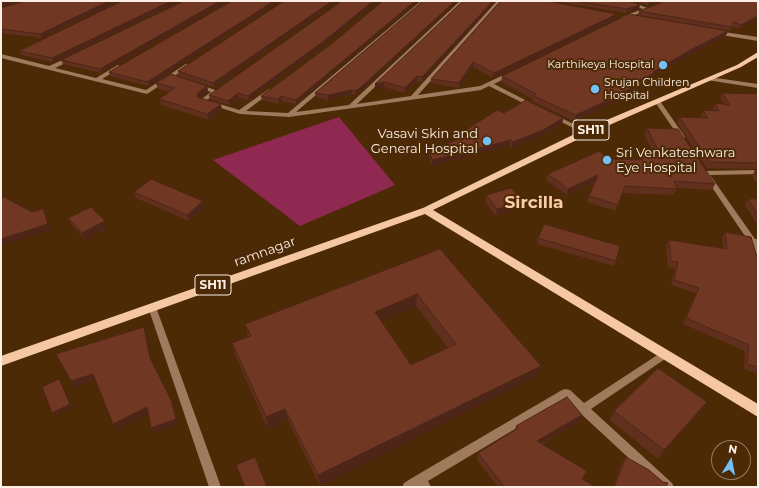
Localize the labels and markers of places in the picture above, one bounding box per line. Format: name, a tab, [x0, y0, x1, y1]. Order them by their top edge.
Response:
place label: Karthikeya Hospital	[547, 58, 654, 72]
marker: Karthikeya Hospital	[657, 59, 669, 71]
place label: Srujan Children Hospital	[604, 76, 689, 102]
marker: Srujan Children Hospital	[589, 83, 601, 95]
place label: Vasavi Skin and General Hospital	[371, 126, 478, 157]
marker: Vasavi Skin and General Hospital	[481, 135, 493, 147]
place label: Sri Venkateshwara Eye Hospital	[616, 145, 735, 176]
marker: Sri Venkateshwara Eye Hospital	[601, 154, 613, 166]

